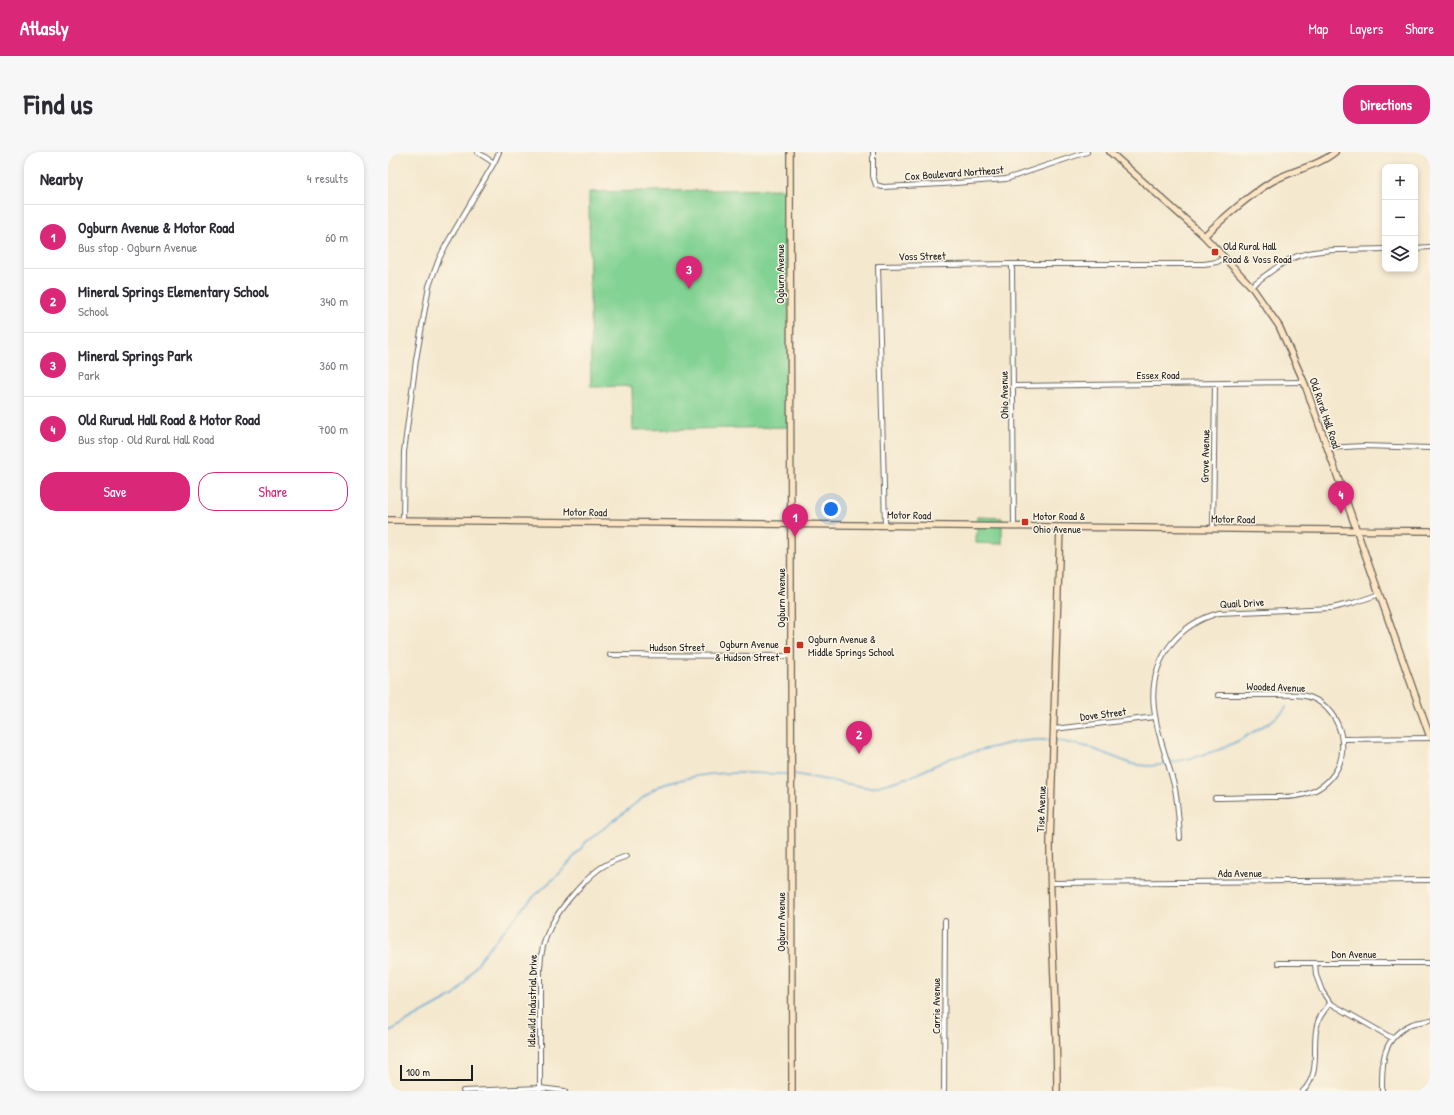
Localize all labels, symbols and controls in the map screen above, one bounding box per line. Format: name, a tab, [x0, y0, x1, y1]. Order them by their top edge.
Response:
text: Atlasly	[20, 15, 69, 41]
text: Map	[1308, 19, 1328, 38]
text: Layers	[1350, 19, 1383, 38]
text: Share	[1405, 19, 1434, 38]
text: Find us	[24, 85, 93, 123]
button: Directions	[1343, 85, 1430, 124]
street label: Cox Boulevard Northeast	[904, 163, 1004, 183]
map controls	[1382, 164, 1418, 272]
button: +	[1382, 164, 1418, 200]
text: Nearby	[40, 167, 83, 190]
text: 4 results	[307, 169, 348, 187]
button: −	[1382, 200, 1418, 236]
text: Ogburn Avenue & Motor Road	[78, 217, 234, 238]
text: 1	[51, 228, 55, 246]
text: 60 m	[325, 228, 348, 246]
button: layers	[1382, 236, 1418, 272]
text: Bus stop · Ogburn Avenue	[78, 238, 197, 256]
place label: Old Rural Hall Road & Voss Road	[1223, 239, 1292, 266]
street label: Ogburn Avenue	[773, 244, 787, 304]
marker: Old Rural Hall Road & Voss Road	[1210, 247, 1220, 257]
street label: Voss Street	[898, 249, 946, 263]
pin: 3	[676, 256, 702, 289]
text: Mineral Springs Elementary School	[78, 281, 269, 302]
text: 2	[50, 292, 56, 310]
text: 340 m	[320, 292, 348, 310]
text: School	[78, 302, 108, 320]
text: Mineral Springs Park	[78, 345, 192, 366]
text: 3	[50, 356, 56, 374]
text: 360 m	[319, 356, 348, 374]
text: Park	[78, 366, 100, 384]
street label: Essex Road	[1136, 368, 1180, 382]
street label: Ohio Avenue	[997, 370, 1011, 419]
street label: Old Rural Hall Road	[1306, 376, 1344, 451]
text: Old Rurual Hall Road & Motor Road	[78, 409, 260, 430]
text: 4	[51, 420, 55, 438]
text: 700 m	[318, 420, 348, 438]
street label: Grove Avenue	[1198, 429, 1212, 483]
text: Bus stop · Old Rural Hall Road	[78, 430, 214, 448]
button: Save	[40, 472, 190, 511]
button: Share	[198, 472, 348, 511]
pin: 4	[1328, 481, 1354, 514]
your location	[821, 499, 841, 519]
pin: 1	[782, 504, 808, 537]
street label: Motor Road	[563, 505, 608, 519]
street label: Motor Road	[887, 508, 932, 522]
place label: Motor Road & Ohio Avenue	[1033, 509, 1086, 536]
street label: Motor Road	[1211, 512, 1256, 526]
marker: Motor Road & Ohio Avenue	[1020, 517, 1030, 527]
street label: Ogburn Avenue	[774, 568, 788, 628]
street label: Quail Drive	[1219, 595, 1265, 611]
place label: Ogburn Avenue & Middle Springs School	[808, 632, 894, 659]
place label: Ogburn Avenue & Hudson Street	[715, 637, 780, 664]
street label: Hudson Street	[649, 640, 705, 654]
marker: Ogburn Avenue & Middle Springs School	[795, 640, 805, 650]
marker: Ogburn Avenue & Hudson Street	[782, 645, 792, 655]
street label: Wooded Avenue	[1246, 679, 1306, 695]
street label: Dove Street	[1079, 704, 1127, 724]
pin: 2	[846, 721, 872, 754]
street label: Tise Avenue	[1033, 785, 1049, 833]
street label: Ada Avenue	[1218, 866, 1263, 880]
street label: Ogburn Avenue	[774, 892, 788, 952]
street label: Don Avenue	[1331, 947, 1377, 961]
street label: Idlewild Industrial Drive	[524, 954, 540, 1048]
street label: Carrie Avenue	[929, 977, 943, 1034]
scale bar	[400, 1063, 473, 1082]
text: 100 m	[406, 1065, 430, 1079]

